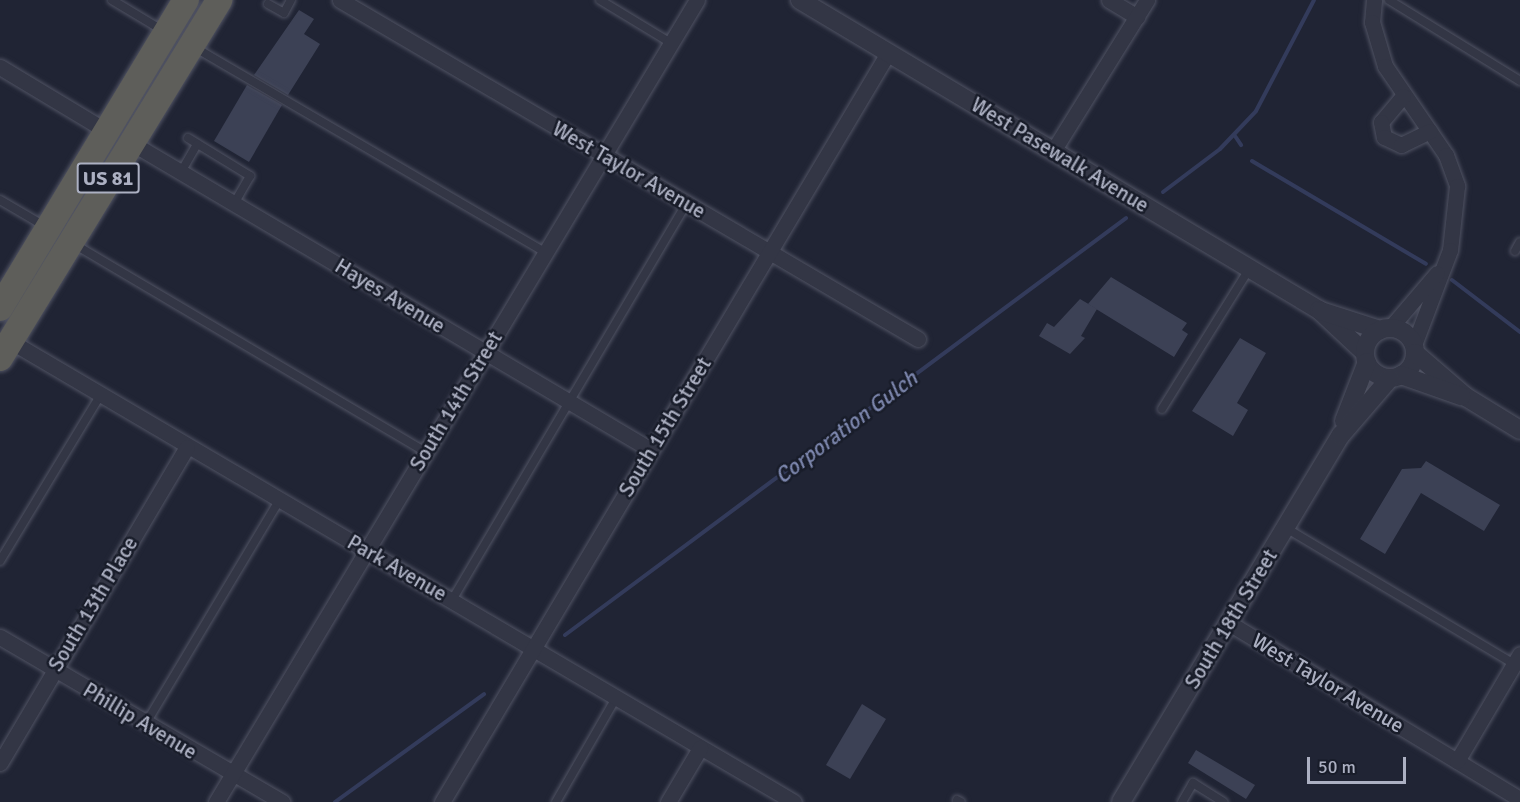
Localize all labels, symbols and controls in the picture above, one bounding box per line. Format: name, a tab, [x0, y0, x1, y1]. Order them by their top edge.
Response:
street label: West Pasewalk Avenue	[967, 92, 1153, 218]
street label: West Taylor Avenue	[548, 116, 710, 224]
road number: US 81	[76, 161, 140, 195]
street label: Hayes Avenue	[330, 253, 450, 339]
street label: South 14th Street	[404, 327, 508, 475]
street label: South 15th Street	[613, 353, 717, 501]
water label: Corporation Gulch	[770, 365, 922, 489]
street label: Park Avenue	[343, 529, 451, 607]
street label: South 13th Place	[43, 532, 143, 676]
street label: South 18th Street	[1179, 545, 1283, 693]
street label: West Taylor Avenue	[1248, 628, 1408, 738]
street label: Phillip Avenue	[79, 677, 201, 765]
scale bar	[1310, 745, 1409, 783]
text: 50 m	[1318, 756, 1356, 778]

